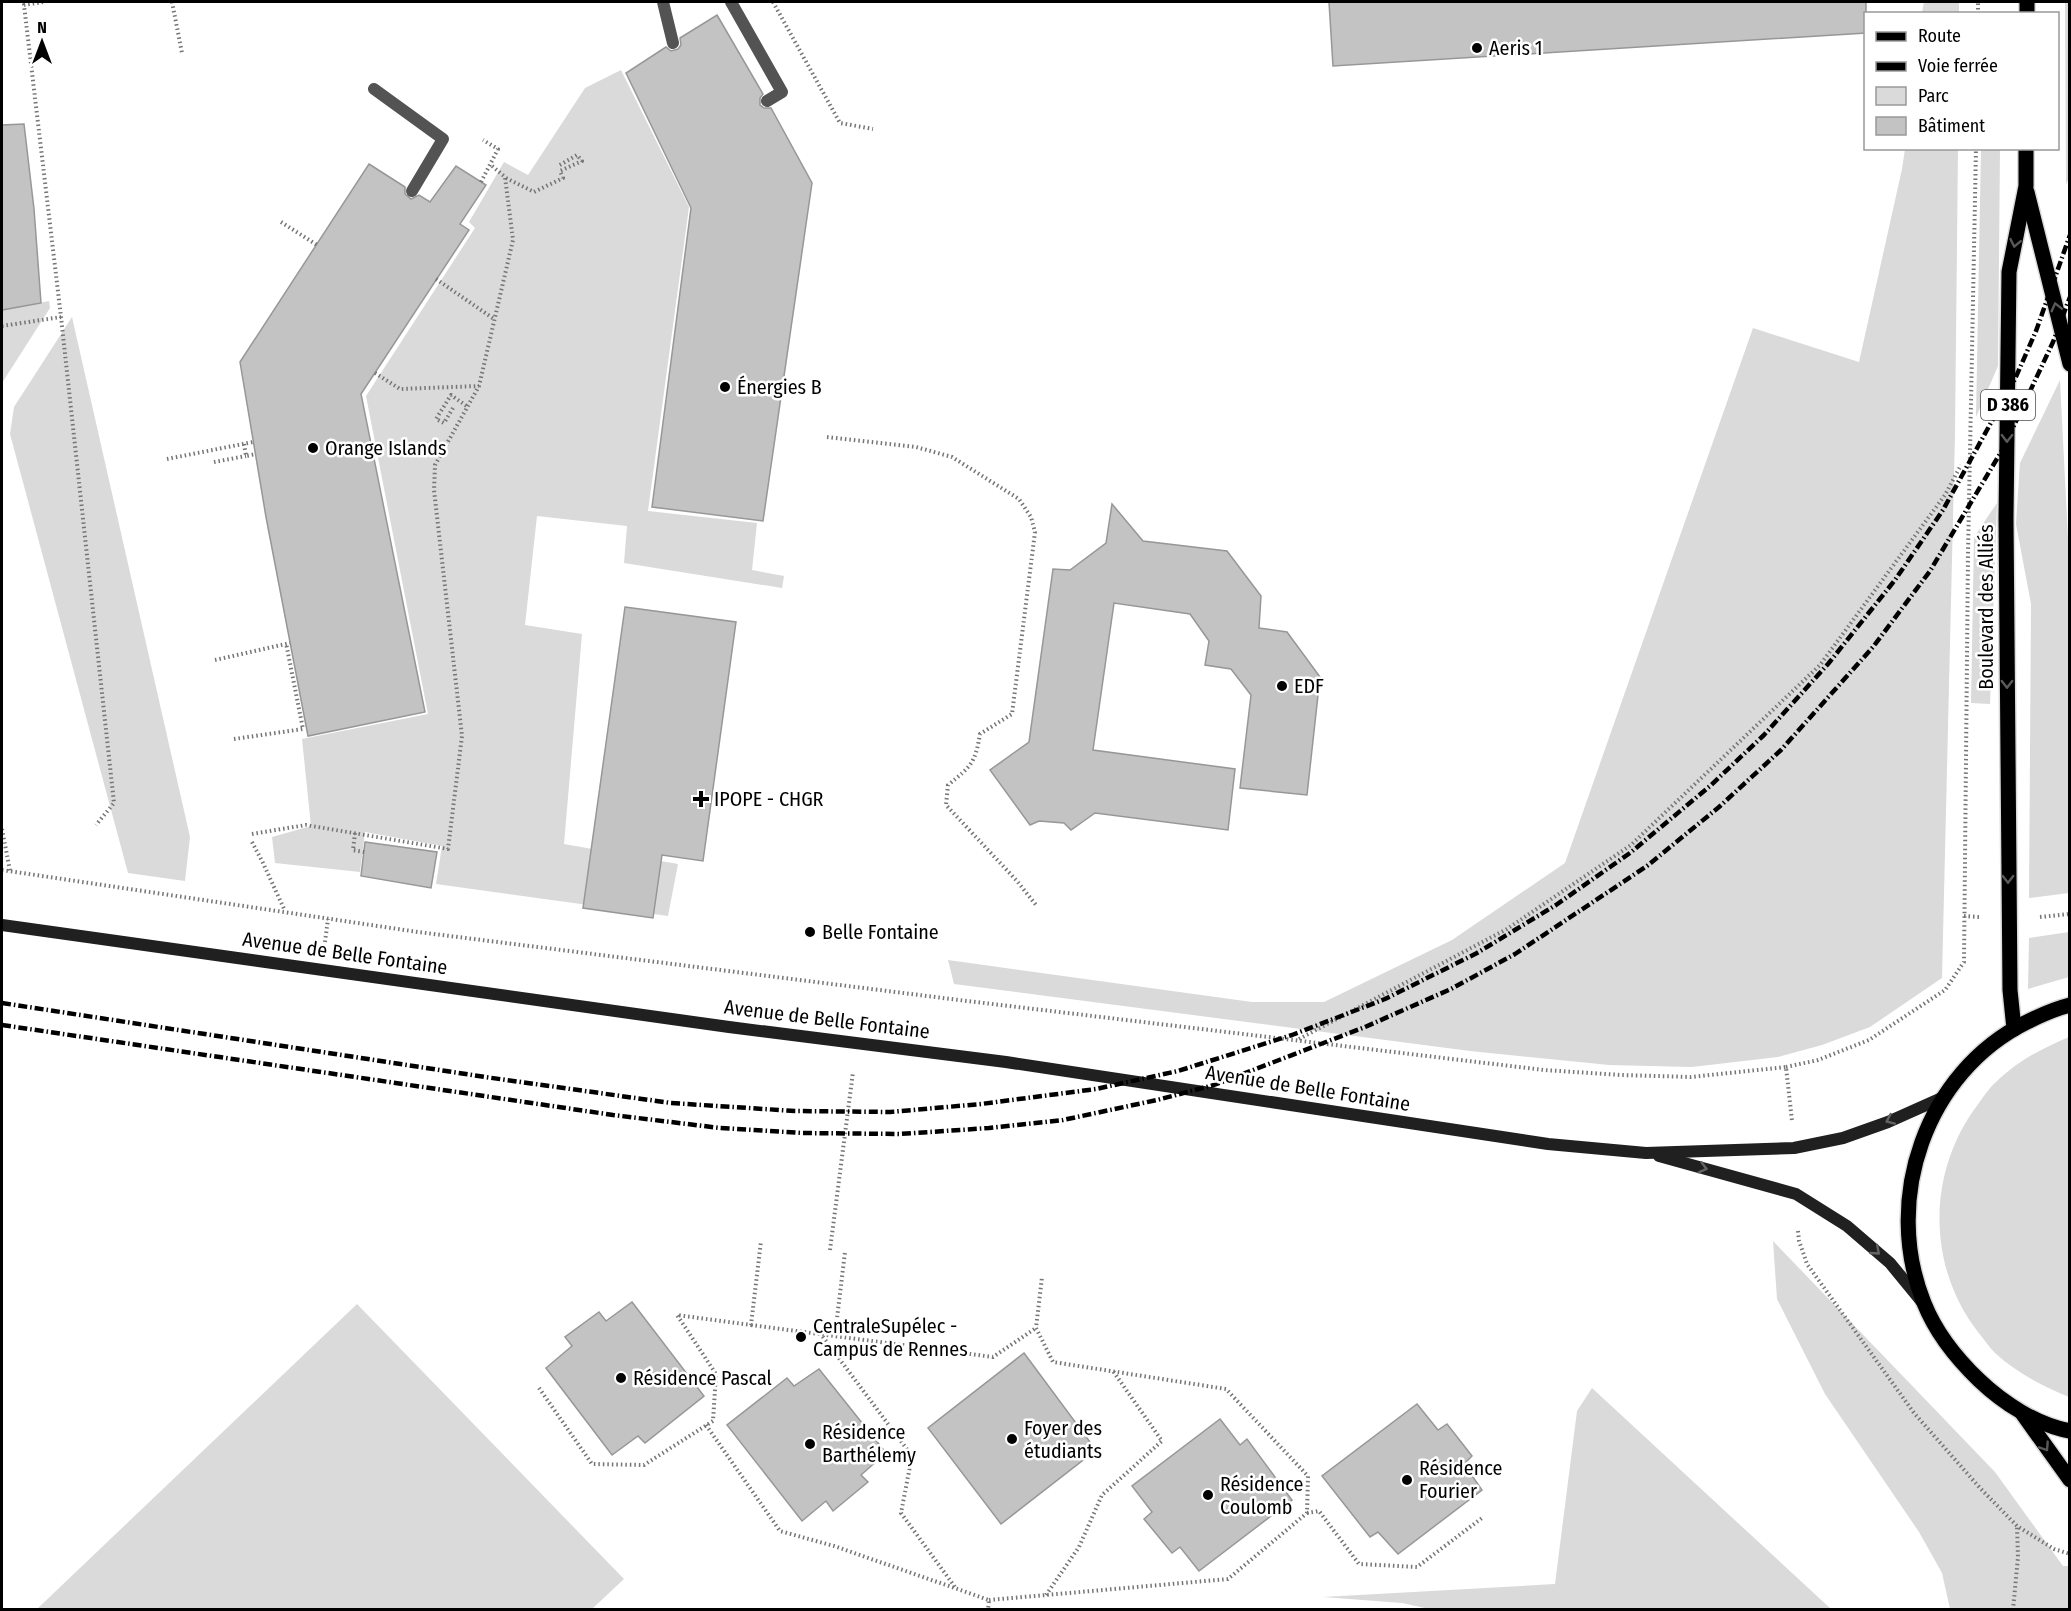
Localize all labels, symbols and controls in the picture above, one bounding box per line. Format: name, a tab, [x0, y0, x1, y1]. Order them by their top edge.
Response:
north arrow	[12, 12, 72, 72]
legend	[1864, 12, 2059, 150]
text: N	[37, 18, 47, 37]
text: Route	[1918, 25, 1961, 47]
place label: Aeris 1	[1489, 36, 1542, 60]
marker: Aeris 1	[1470, 41, 1484, 55]
text: Voie ferrée	[1918, 55, 1998, 77]
text: Parc	[1918, 85, 1949, 107]
text: Bâtiment	[1918, 115, 1985, 137]
one-way arrow	[2009, 238, 2022, 248]
one-way arrow	[2050, 303, 2063, 313]
place label: Énergies B	[737, 375, 822, 399]
marker: Énergies B	[718, 380, 732, 394]
road number: D 386	[1981, 390, 2035, 420]
one-way arrow	[2001, 433, 2013, 442]
place label: Orange Islands	[325, 436, 446, 460]
marker: Orange Islands	[306, 441, 320, 455]
street label: Boulevard des Alliés	[1974, 524, 1998, 690]
place label: EDF	[1294, 674, 1324, 698]
marker: EDF	[1275, 679, 1289, 693]
one-way arrow	[2001, 680, 2013, 689]
place label: IPOPE - CHGR	[714, 787, 824, 811]
marker: IPOPE - CHGR	[692, 790, 710, 808]
one-way arrow	[2002, 875, 2014, 884]
place label: Belle Fontaine	[822, 920, 939, 944]
marker: Belle Fontaine	[803, 925, 817, 939]
street label: Avenue de Belle Fontaine	[241, 927, 449, 979]
street label: Avenue de Belle Fontaine	[723, 994, 931, 1044]
street label: Avenue de Belle Fontaine	[1204, 1060, 1412, 1116]
one-way arrow	[1886, 1113, 1897, 1125]
one-way arrow	[1697, 1161, 1708, 1173]
one-way arrow	[1869, 1243, 1880, 1254]
place label: CentraleSupélec - Campus de Rennes	[813, 1314, 968, 1361]
marker: CentraleSupélec - Campus de Rennes	[794, 1330, 808, 1344]
place label: Résidence Pascal	[633, 1366, 772, 1390]
marker: Résidence Pascal	[614, 1371, 628, 1385]
place label: Foyer des étudiants	[1024, 1416, 1102, 1463]
place label: Résidence Barthélemy	[822, 1420, 916, 1467]
marker: Foyer des étudiants	[1005, 1432, 1019, 1446]
marker: Résidence Barthélemy	[803, 1437, 817, 1451]
one-way arrow	[2038, 1440, 2049, 1451]
place label: Résidence Fourier	[1419, 1456, 1502, 1503]
place label: Résidence Coulomb	[1220, 1472, 1303, 1519]
marker: Résidence Fourier	[1400, 1473, 1414, 1487]
marker: Résidence Coulomb	[1201, 1488, 1215, 1502]

